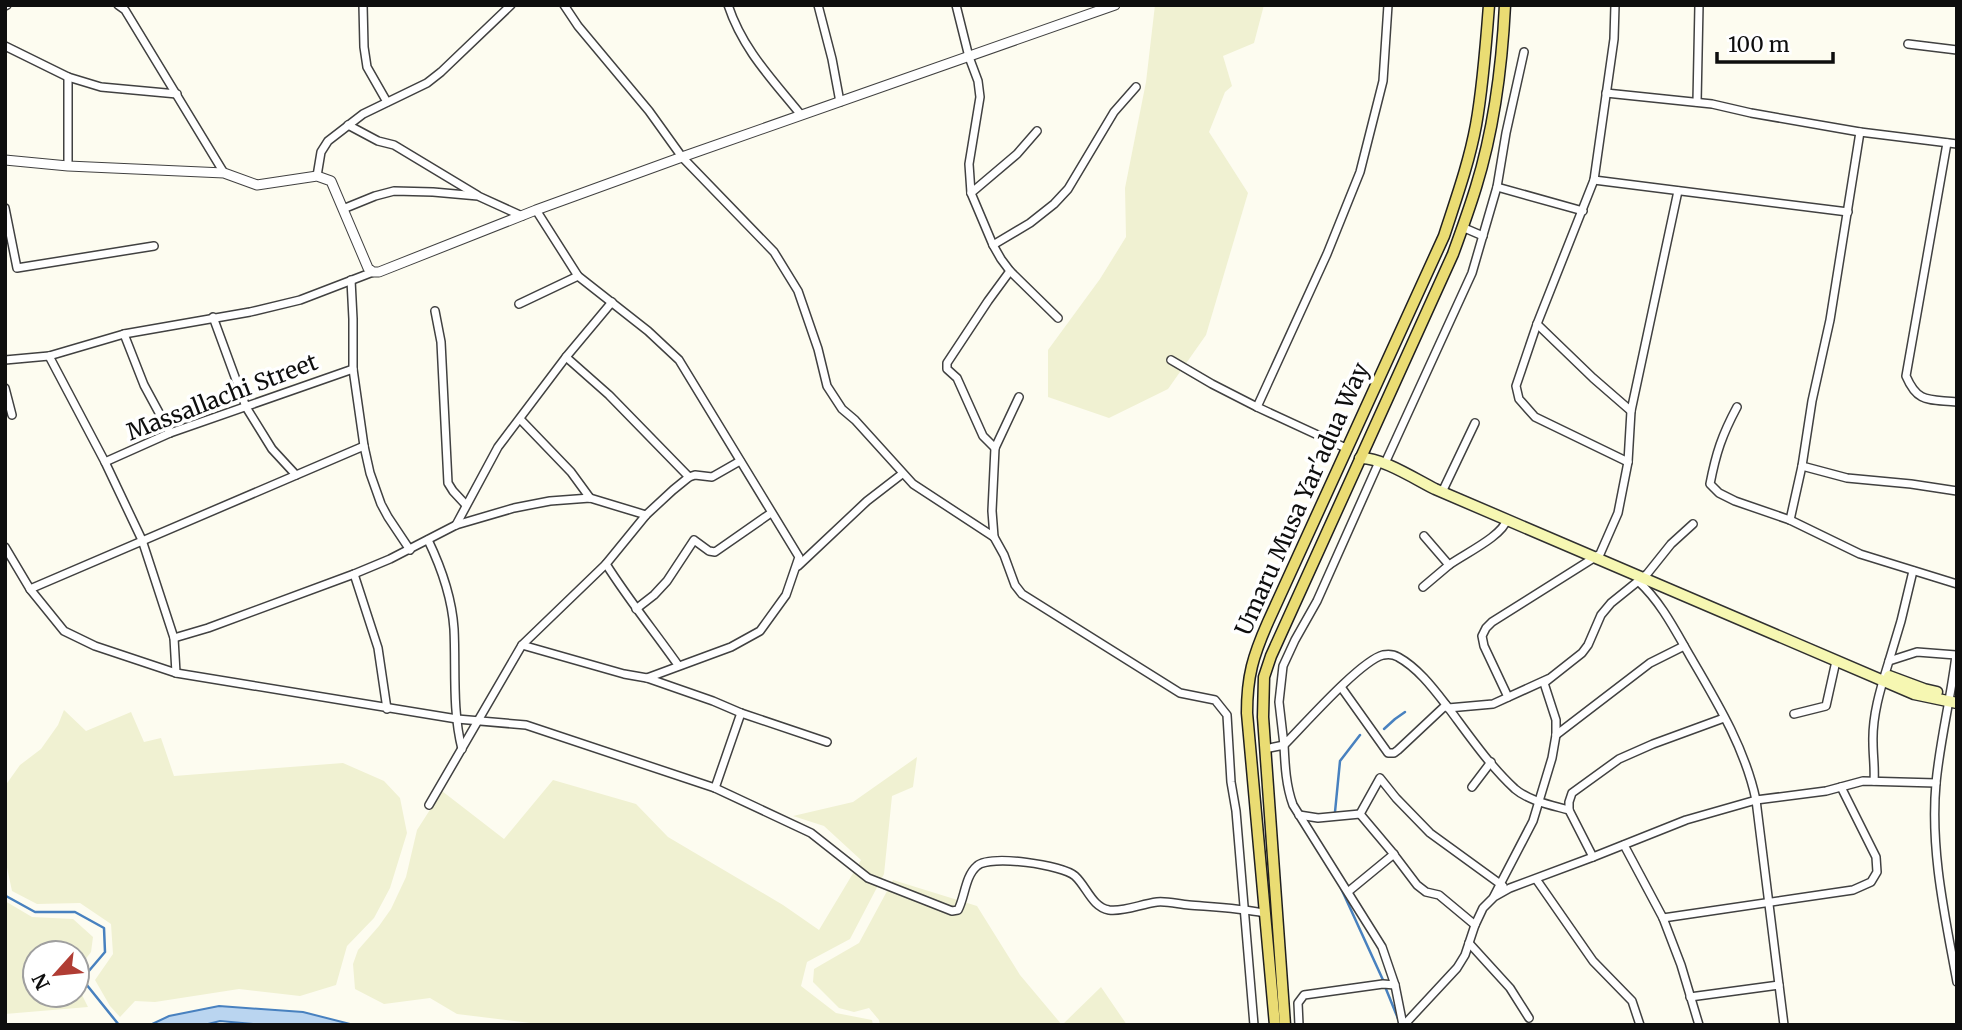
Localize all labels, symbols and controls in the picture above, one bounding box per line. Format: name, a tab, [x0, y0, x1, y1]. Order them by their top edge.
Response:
scale bar	[1717, 21, 1832, 65]
text: 100 m	[1728, 31, 1790, 58]
street label: Massallachi Street	[122, 347, 322, 446]
street label: Umaru Musa Yar'adua Way	[1228, 357, 1375, 640]
north arrow	[21, 939, 91, 1009]
text: N	[27, 970, 55, 994]

